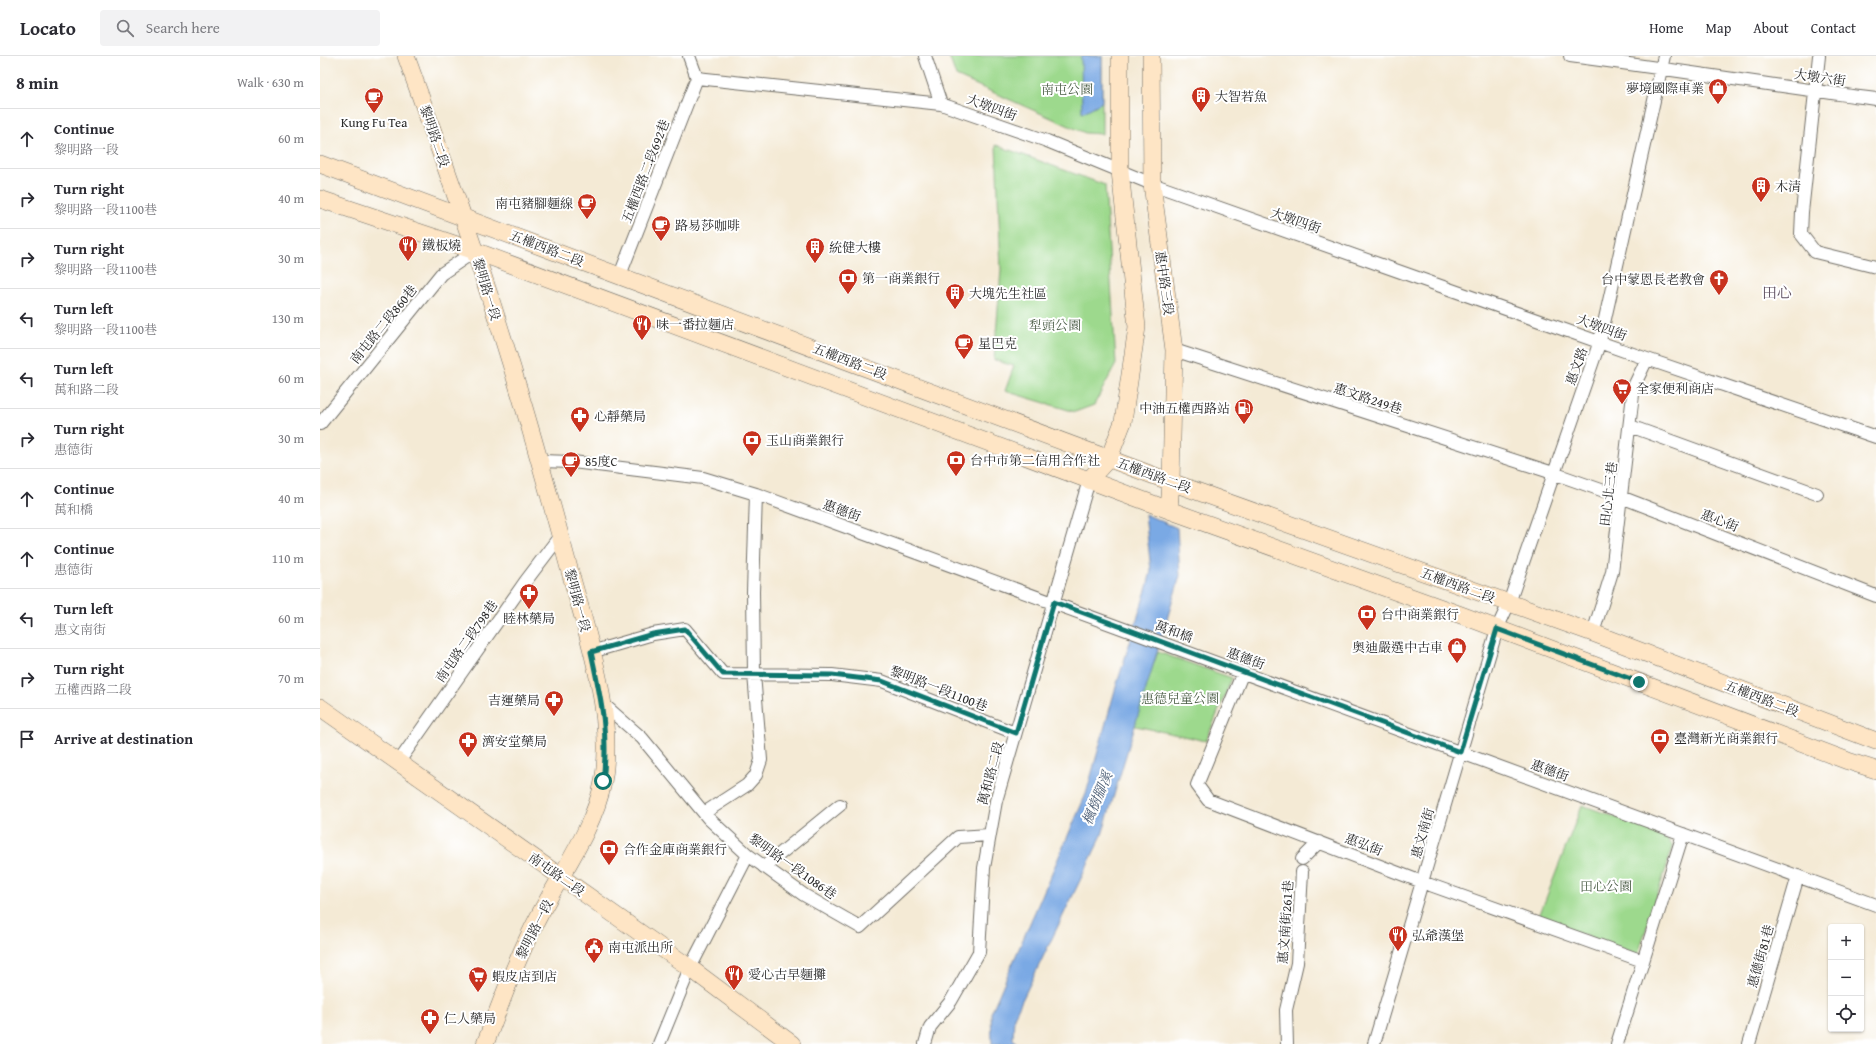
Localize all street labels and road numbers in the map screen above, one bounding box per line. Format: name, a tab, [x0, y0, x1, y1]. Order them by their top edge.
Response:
street label: 大墩六街	[1793, 64, 1847, 91]
street label: 大墩四街	[964, 90, 1020, 125]
street label: 黎明路二段	[415, 102, 454, 170]
street label: 五權西路二段692巷	[617, 117, 674, 226]
street label: 大墩四街	[1268, 203, 1324, 238]
street label: 五權西路二段	[507, 226, 587, 271]
street label: 惠中路三段	[1151, 250, 1178, 317]
street label: 黎明路一段	[468, 255, 505, 323]
street label: 南屯路二段860巷	[346, 281, 421, 368]
street label: 大墩四街	[1574, 310, 1630, 345]
street label: 五權西路二段	[810, 339, 890, 384]
street label: 惠文路	[1561, 345, 1592, 388]
street label: 惠文路249巷	[1331, 379, 1404, 418]
street label: 五權西路二段	[1114, 453, 1194, 498]
street label: 田心北三巷	[1595, 461, 1622, 527]
street label: 惠德街	[820, 495, 863, 526]
street label: 惠心街	[1698, 505, 1741, 536]
street label: 五權西路二段	[1418, 563, 1498, 608]
street label: 黎明路一段	[560, 566, 595, 634]
street label: 南屯路二段798巷	[431, 596, 502, 686]
street label: 萬和橋	[1152, 616, 1195, 647]
street label: 惠德街	[1224, 643, 1267, 674]
street label: 黎明路一段1100巷	[887, 661, 990, 716]
street label: 五權西路二段	[1722, 676, 1802, 721]
street label: 萬和路二段	[973, 739, 1008, 807]
street label: 惠德街	[1528, 755, 1571, 786]
street label: 惠文南街	[1406, 806, 1439, 861]
street label: 黎明路一段1086巷	[745, 829, 840, 904]
street label: 惠弘街	[1342, 829, 1385, 860]
street label: 南屯路二段	[525, 848, 589, 901]
street label: 惠文南街261巷	[1273, 880, 1298, 964]
street label: 黎明路一段	[511, 896, 558, 963]
street label: 惠德街81巷	[1742, 923, 1779, 990]

